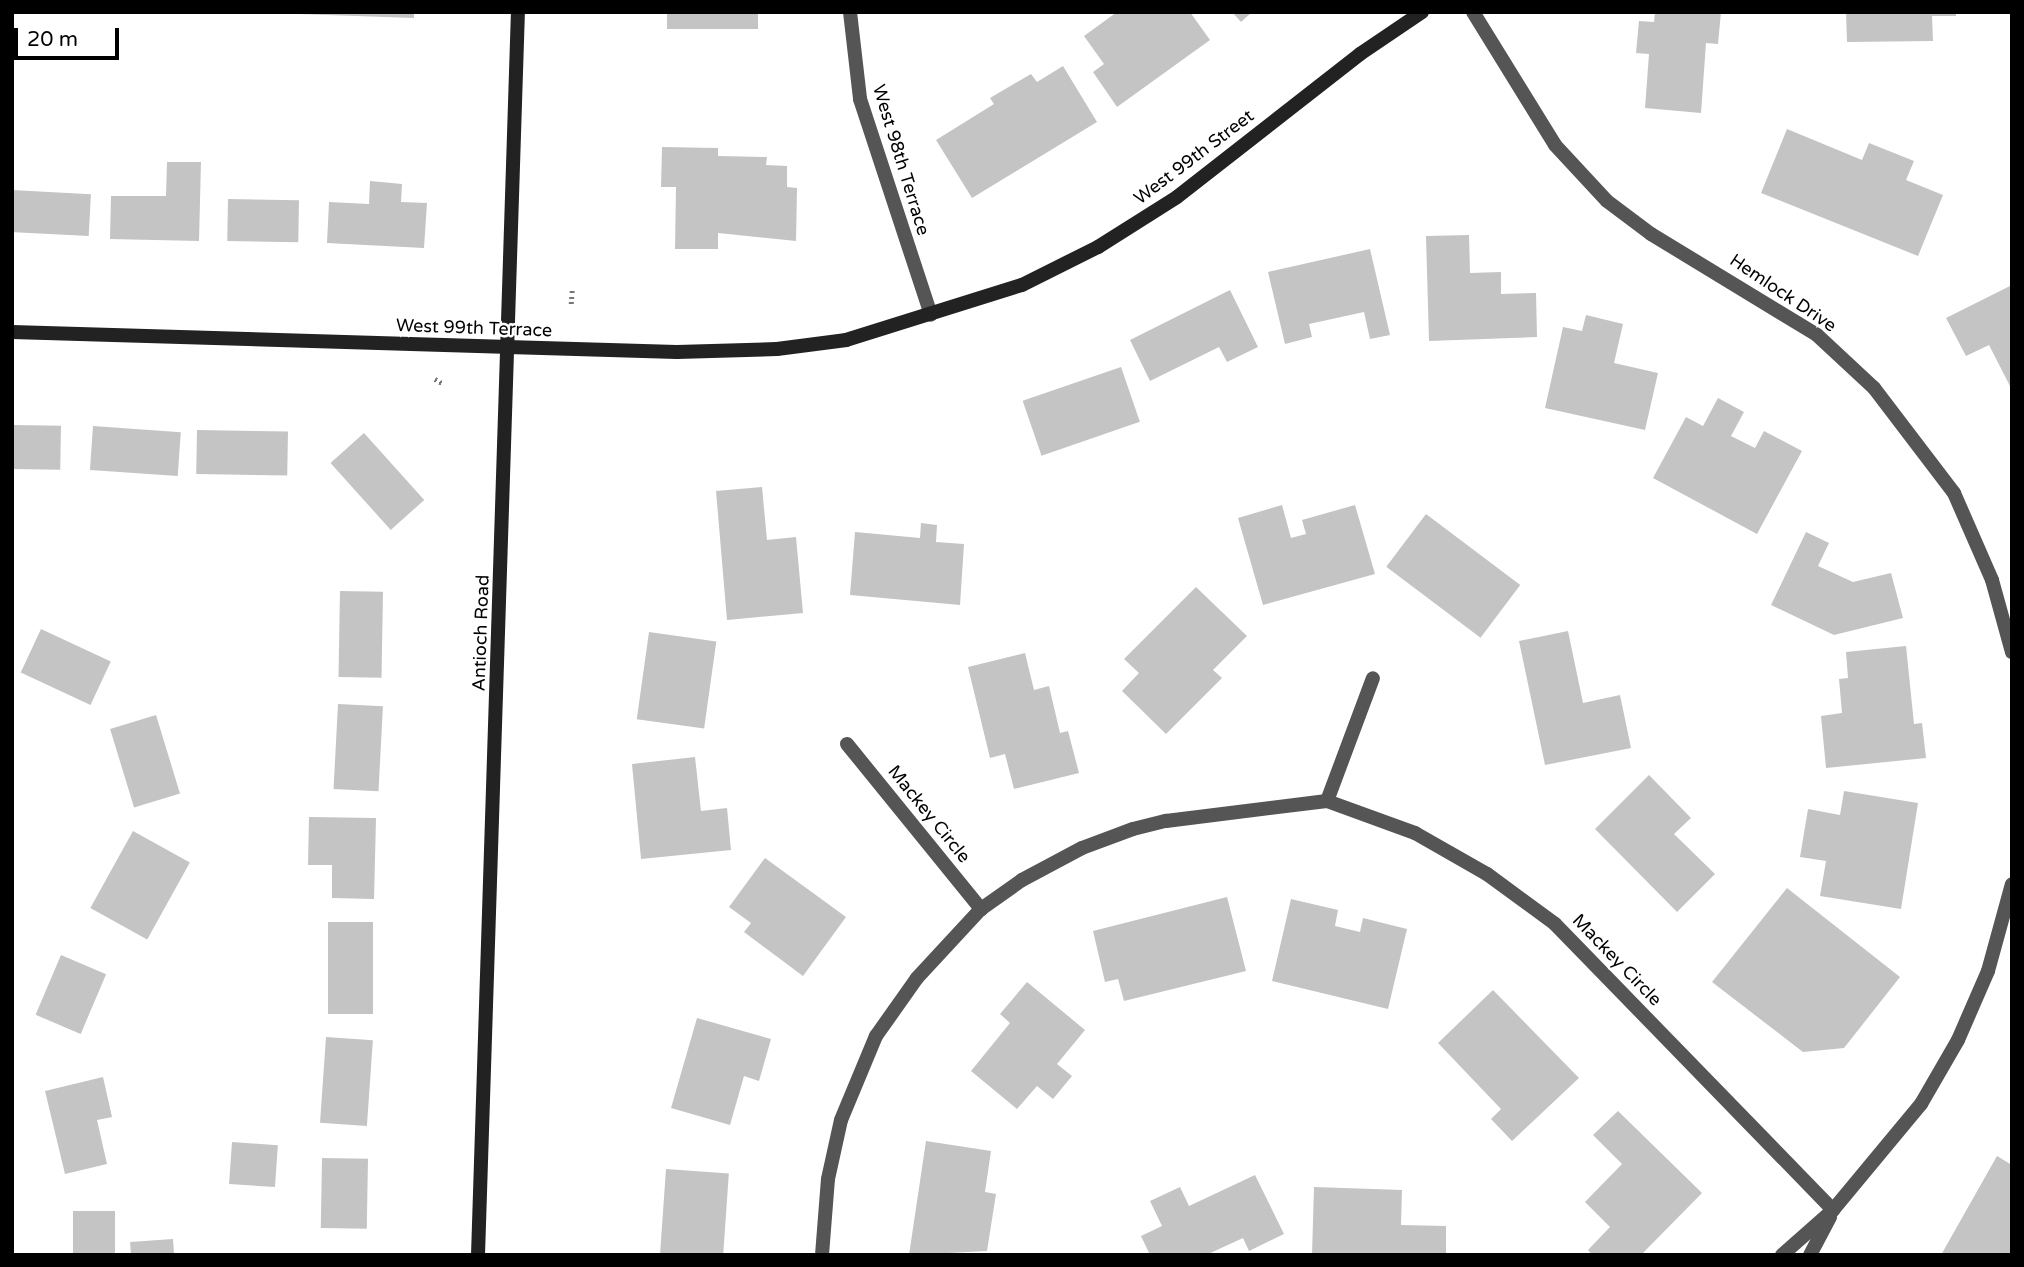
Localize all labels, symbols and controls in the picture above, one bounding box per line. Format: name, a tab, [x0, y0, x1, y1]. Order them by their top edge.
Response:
scale bar	[18, 14, 122, 58]
text: 20 m	[27, 27, 78, 52]
street label: West 98th Terrace	[868, 82, 934, 238]
street label: West 99th Street	[1130, 105, 1258, 209]
street label: Hemlock Drive	[1726, 249, 1840, 337]
street label: West 99th Terrace	[395, 314, 553, 342]
street label: Antioch Road	[468, 574, 494, 692]
street label: Mackey Circle	[883, 761, 975, 867]
street label: Mackey Circle	[1568, 910, 1666, 1010]

